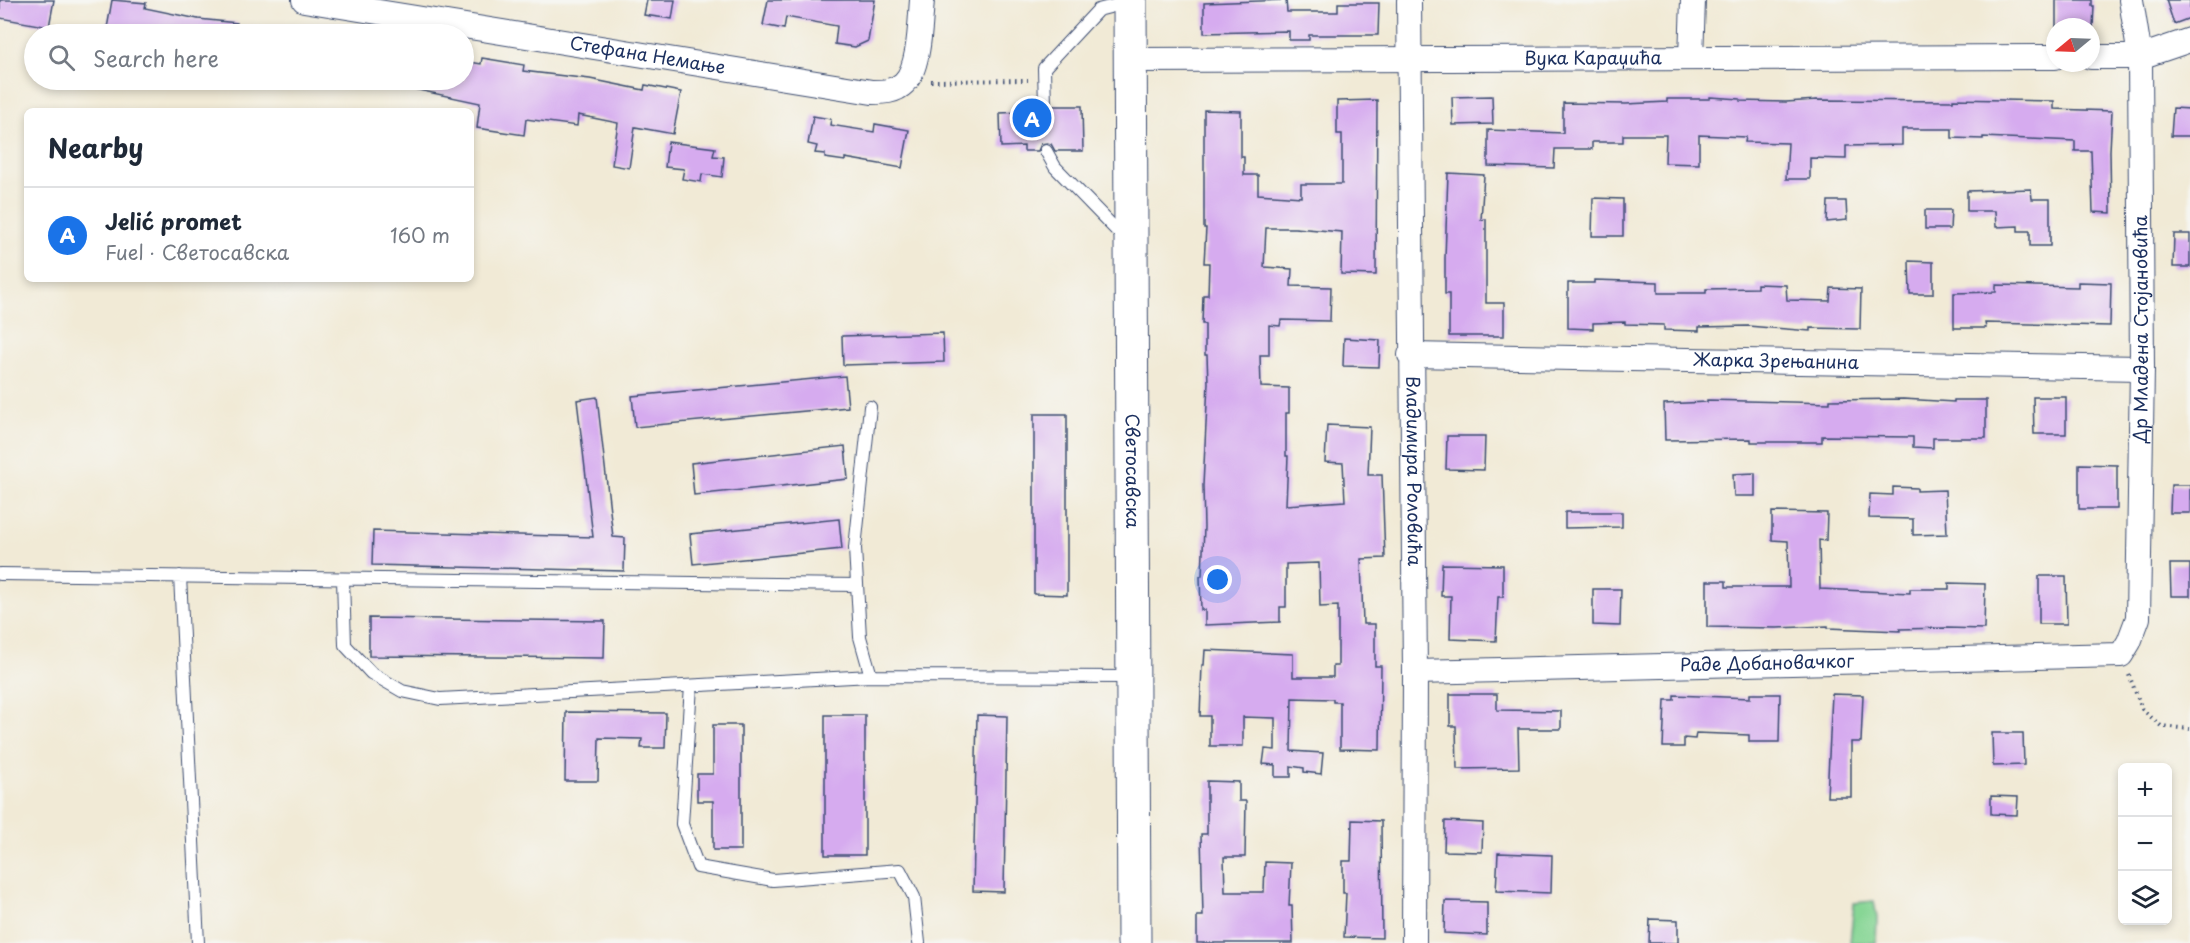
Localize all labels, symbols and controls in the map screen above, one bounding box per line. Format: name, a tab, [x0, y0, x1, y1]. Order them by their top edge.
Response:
north arrow	[2046, 18, 2100, 72]
search box	[24, 24, 474, 90]
street label: Стефана Немање	[568, 28, 727, 80]
icon: search	[45, 41, 78, 74]
text: Search here	[93, 41, 219, 74]
street label: Вука Караџића	[1524, 43, 1662, 71]
pin: A	[1012, 96, 1052, 140]
text: Nearby	[48, 128, 143, 167]
text: Jelić promet	[105, 204, 242, 237]
street label: Др Младена Стојановића	[2126, 215, 2154, 444]
text: A	[60, 220, 75, 250]
text: 160 m	[390, 220, 450, 250]
text: Fuel · Светосавска	[105, 237, 289, 267]
street label: Жарка Зрењанина	[1693, 345, 1860, 375]
street label: Владимира Роловића	[1400, 376, 1429, 567]
street label: Светосавска	[1120, 413, 1147, 529]
your location	[1203, 565, 1232, 594]
street label: Раде Добановачког	[1680, 646, 1855, 678]
map controls	[2118, 763, 2172, 925]
button: +	[2118, 763, 2172, 817]
button: −	[2118, 817, 2172, 871]
button: layers	[2118, 871, 2172, 925]

